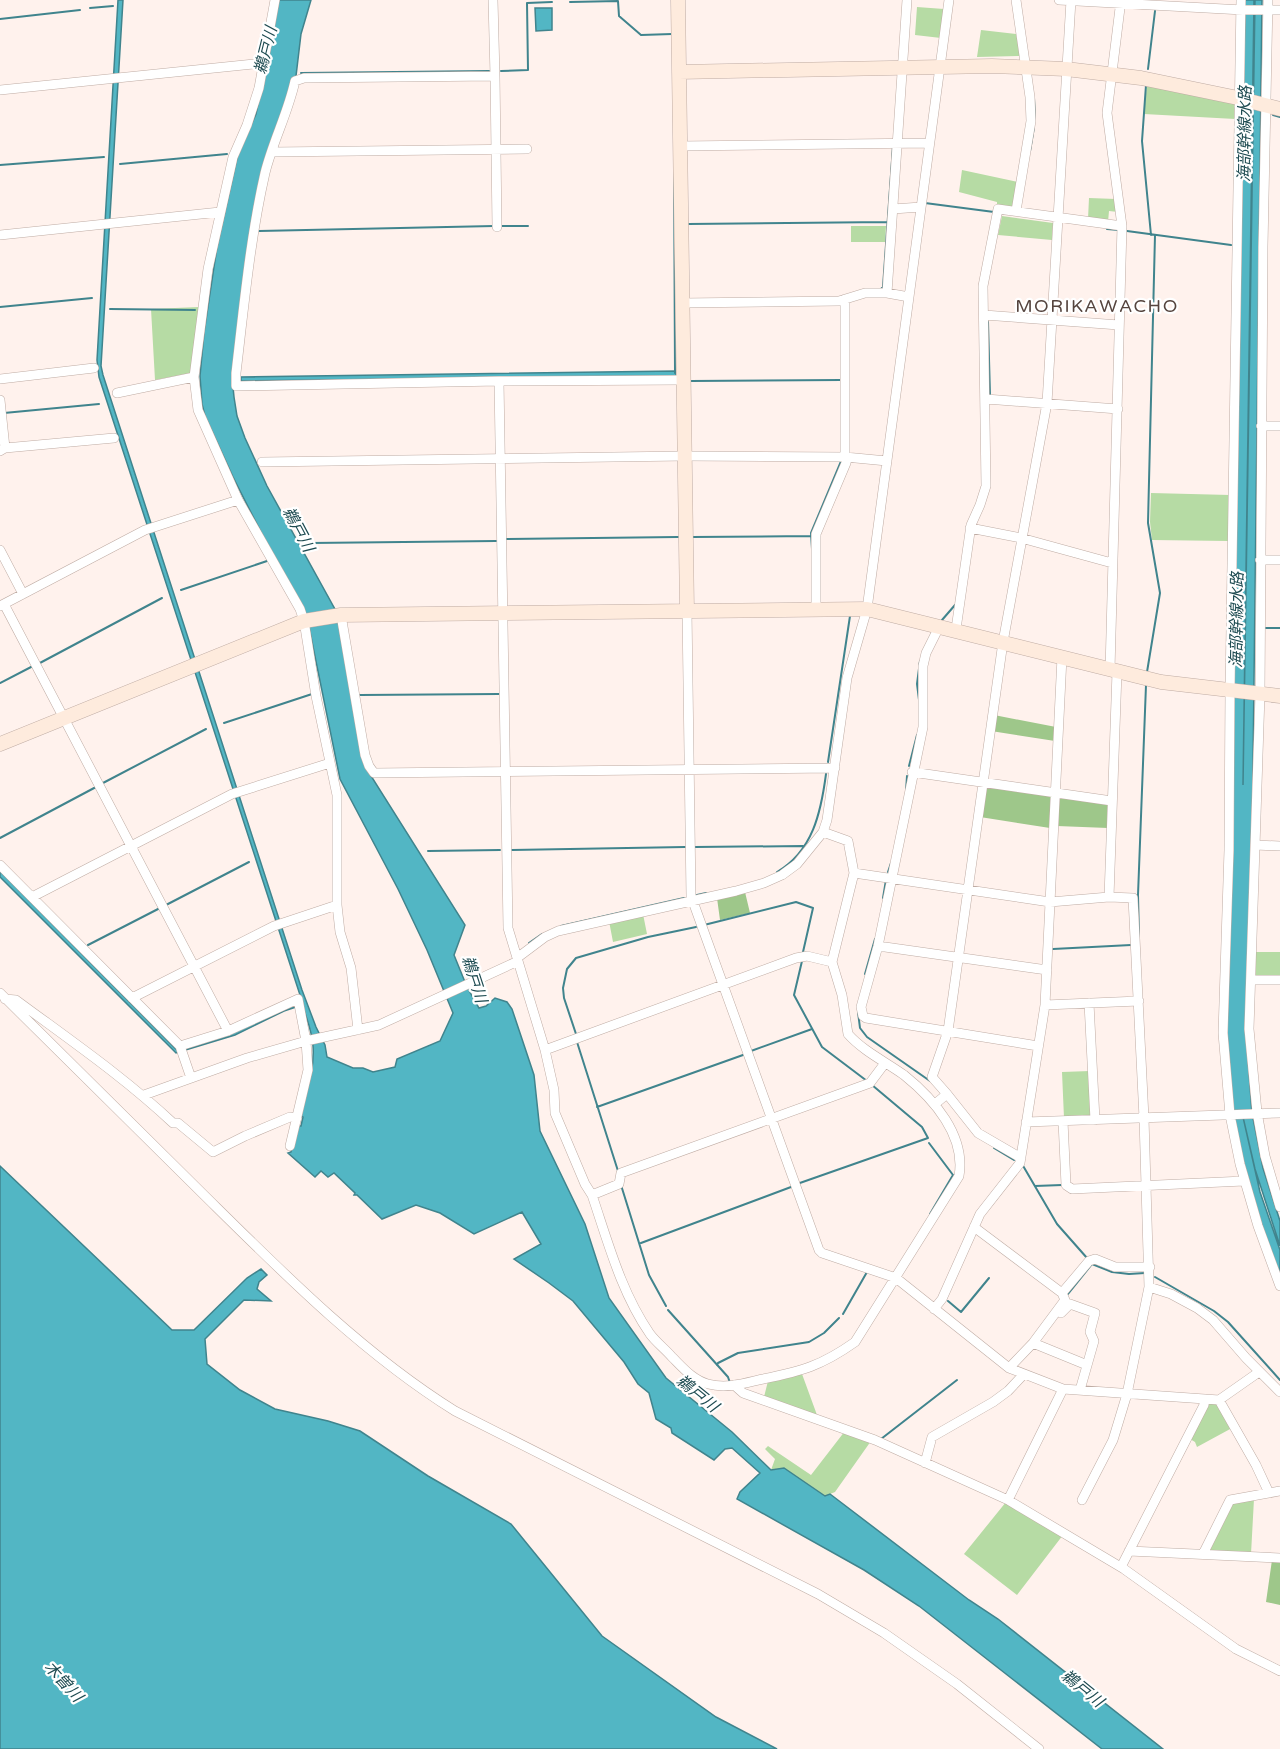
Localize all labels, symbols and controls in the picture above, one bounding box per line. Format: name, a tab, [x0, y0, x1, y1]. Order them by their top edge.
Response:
water label: 鵜戸川	[250, 23, 282, 76]
water label: 海部幹線水路	[1234, 84, 1256, 182]
district label: MORIKAWACHO	[1015, 295, 1179, 317]
water label: 鵜戸川	[278, 504, 319, 557]
water label: 海部幹線水路	[1226, 570, 1248, 668]
water label: 鵜戸川	[457, 953, 492, 1007]
water label: 鵜戸川	[672, 1371, 724, 1418]
water label: 木曽川	[40, 1657, 88, 1708]
water label: 鵜戸川	[1057, 1666, 1109, 1713]

